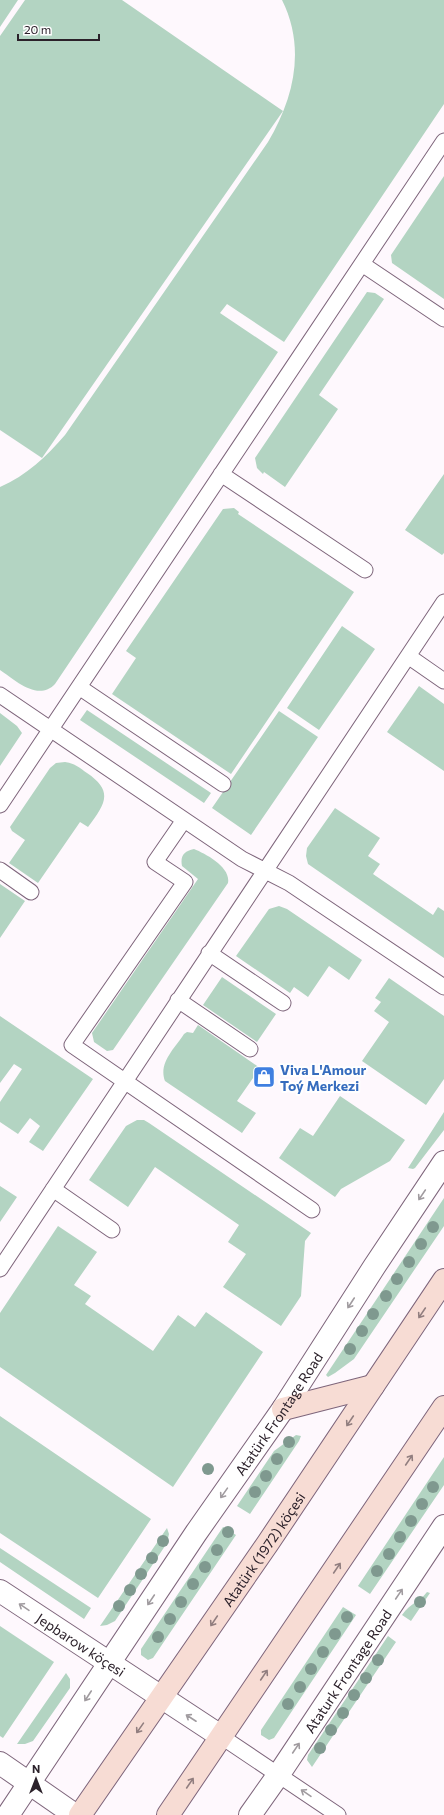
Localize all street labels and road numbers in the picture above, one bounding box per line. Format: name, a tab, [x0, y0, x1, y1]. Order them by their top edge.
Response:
street label: Atatürk Frontage Road	[231, 1349, 326, 1478]
street label: Atatürk (1972) köçesi	[218, 1489, 308, 1609]
street label: Ataturk Frontage Road	[300, 1606, 395, 1736]
street label: Jepbarow köçesi	[33, 1609, 129, 1680]

